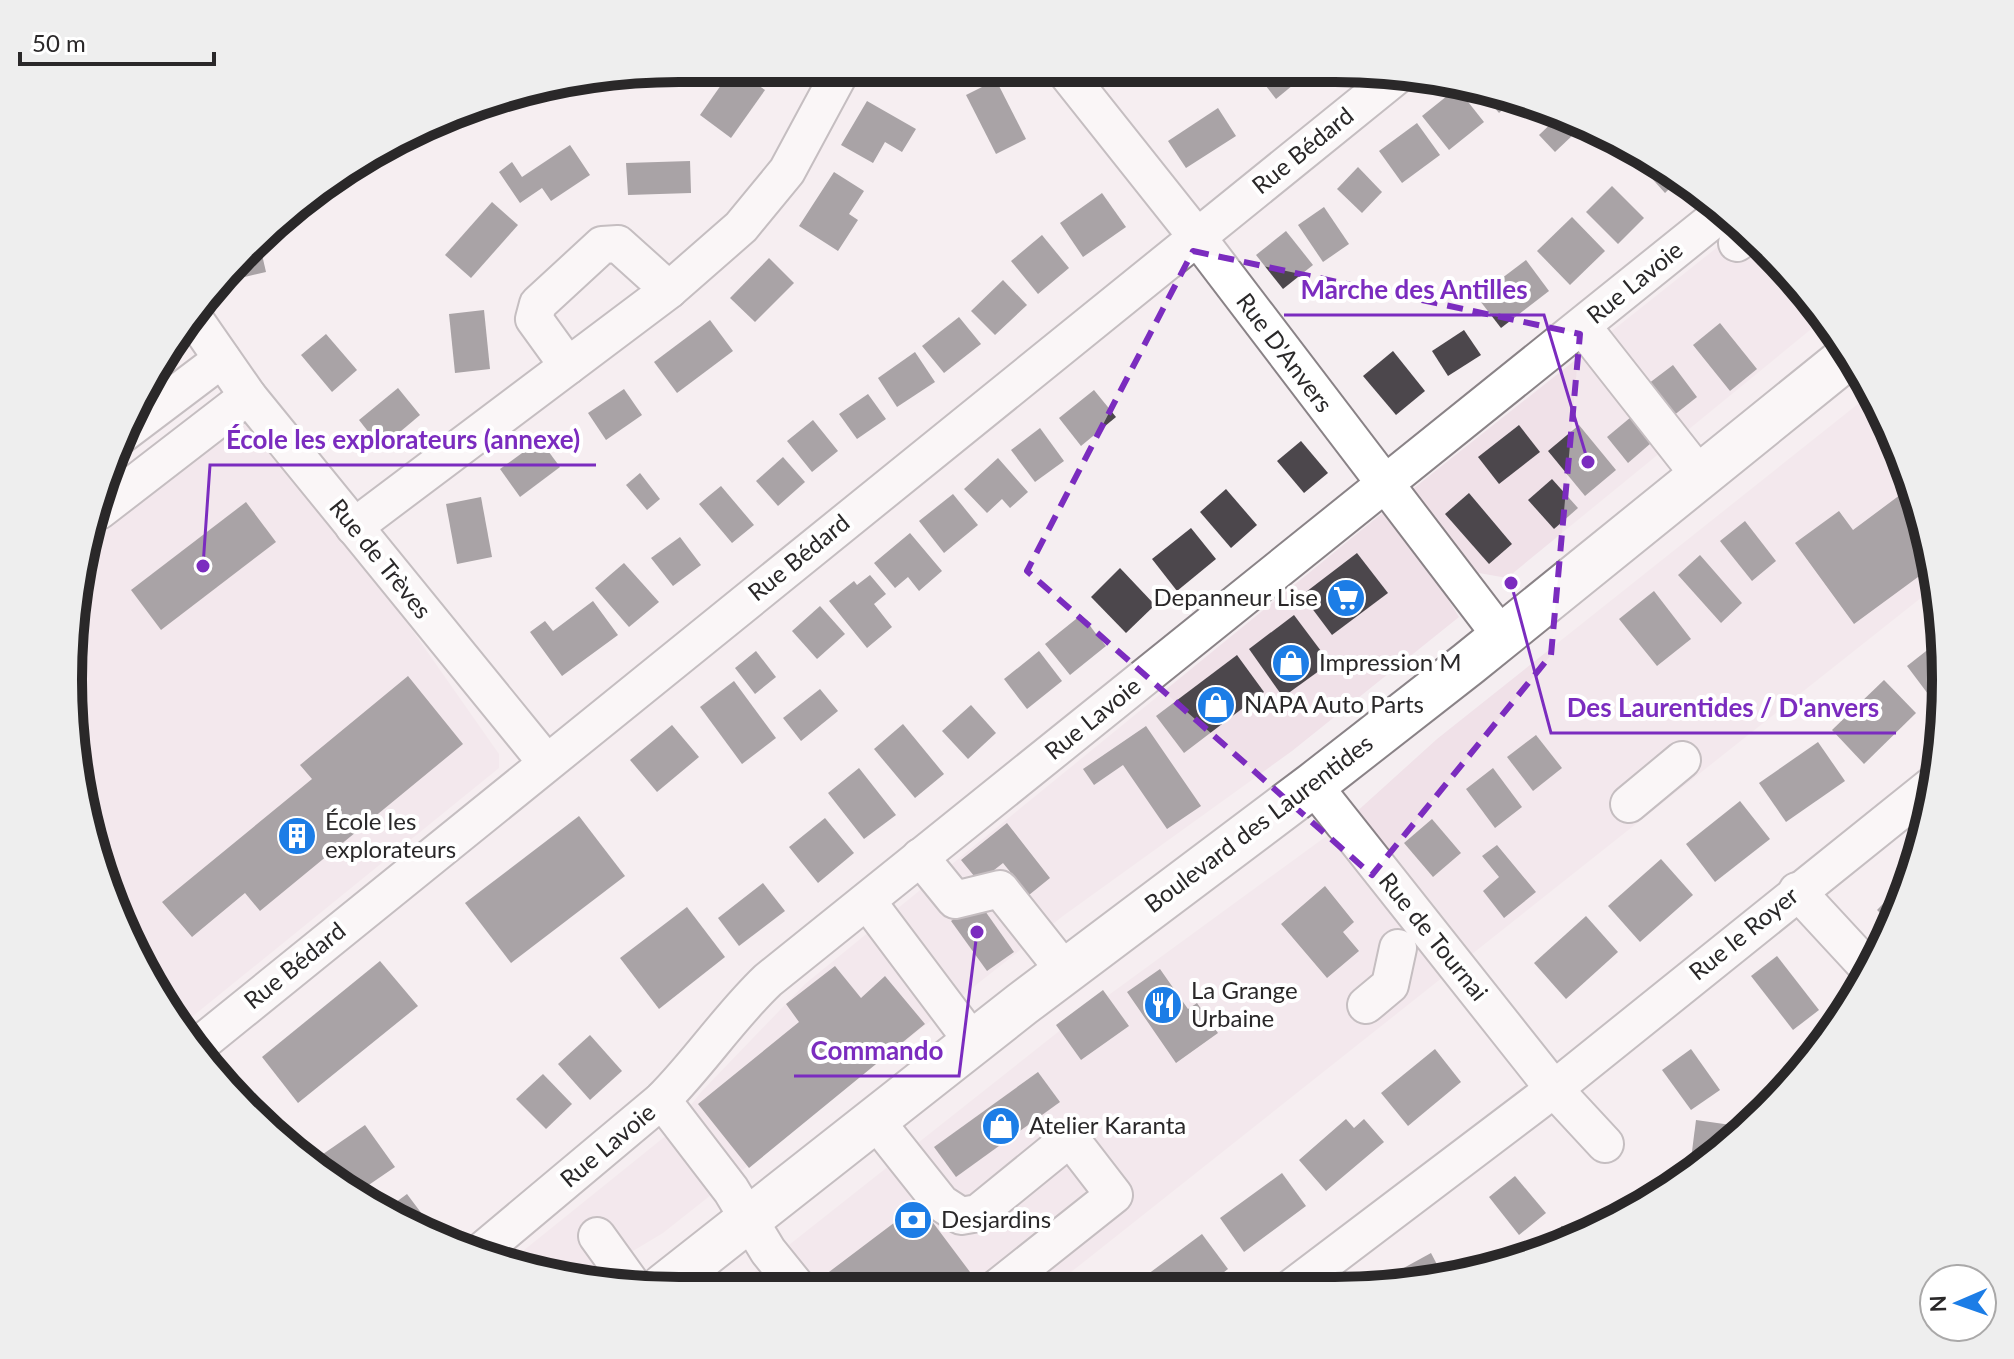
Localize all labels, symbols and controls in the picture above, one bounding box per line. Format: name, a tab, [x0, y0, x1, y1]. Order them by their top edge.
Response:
scale bar	[20, 16, 214, 66]
text: 50 m	[32, 28, 86, 57]
street label: Rue Bédard	[1246, 100, 1359, 199]
street label: Rue Lavoie	[1580, 234, 1688, 329]
callout: Marche des Antilles	[1284, 265, 1544, 315]
text: Marche des Antilles	[1300, 273, 1528, 305]
street label: Rue D'Anvers	[1231, 287, 1339, 417]
callout: École les explorateurs (annexe)	[210, 415, 596, 465]
text: École les explorateurs (annexe)	[226, 423, 580, 455]
street label: Rue de Trèves	[324, 492, 438, 624]
street label: Rue Bédard	[742, 507, 855, 606]
supermarket icon: Depanneur Lise	[1325, 577, 1367, 619]
place label: Depanneur Lise	[1154, 582, 1318, 611]
shop icon: Impression M	[1270, 642, 1312, 684]
place label: Impression M	[1319, 647, 1462, 676]
street label: Rue Lavoie	[1038, 670, 1146, 765]
callout: Des Laurentides / D'anvers	[1551, 683, 1896, 733]
shop icon: NAPA Auto Parts	[1195, 684, 1237, 726]
place label: NAPA Auto Parts	[1244, 689, 1424, 718]
text: Des Laurentides / D'anvers	[1567, 691, 1879, 723]
street label: Boulevard des Laurentides	[1138, 728, 1378, 918]
place label: École les explorateurs	[325, 806, 456, 863]
building icon: École les explorateurs	[276, 815, 318, 857]
street label: Rue de Tournai	[1374, 866, 1495, 1006]
street label: Rue le Royer	[1683, 880, 1804, 986]
street label: Rue Bédard	[238, 915, 351, 1014]
place label: La Grange Urbaine	[1191, 975, 1298, 1032]
restaurant icon: La Grange Urbaine	[1142, 984, 1184, 1026]
callout: Commando	[794, 1026, 959, 1076]
text: Commando	[811, 1034, 944, 1066]
street label: Rue Lavoie	[554, 1097, 660, 1193]
shop icon: Atelier Karanta	[980, 1105, 1022, 1147]
place label: Atelier Karanta	[1029, 1110, 1186, 1139]
bank icon: Desjardins	[892, 1199, 934, 1241]
place label: Desjardins	[941, 1204, 1051, 1233]
north arrow	[1918, 1263, 1998, 1343]
text: N	[1924, 1295, 1951, 1313]

